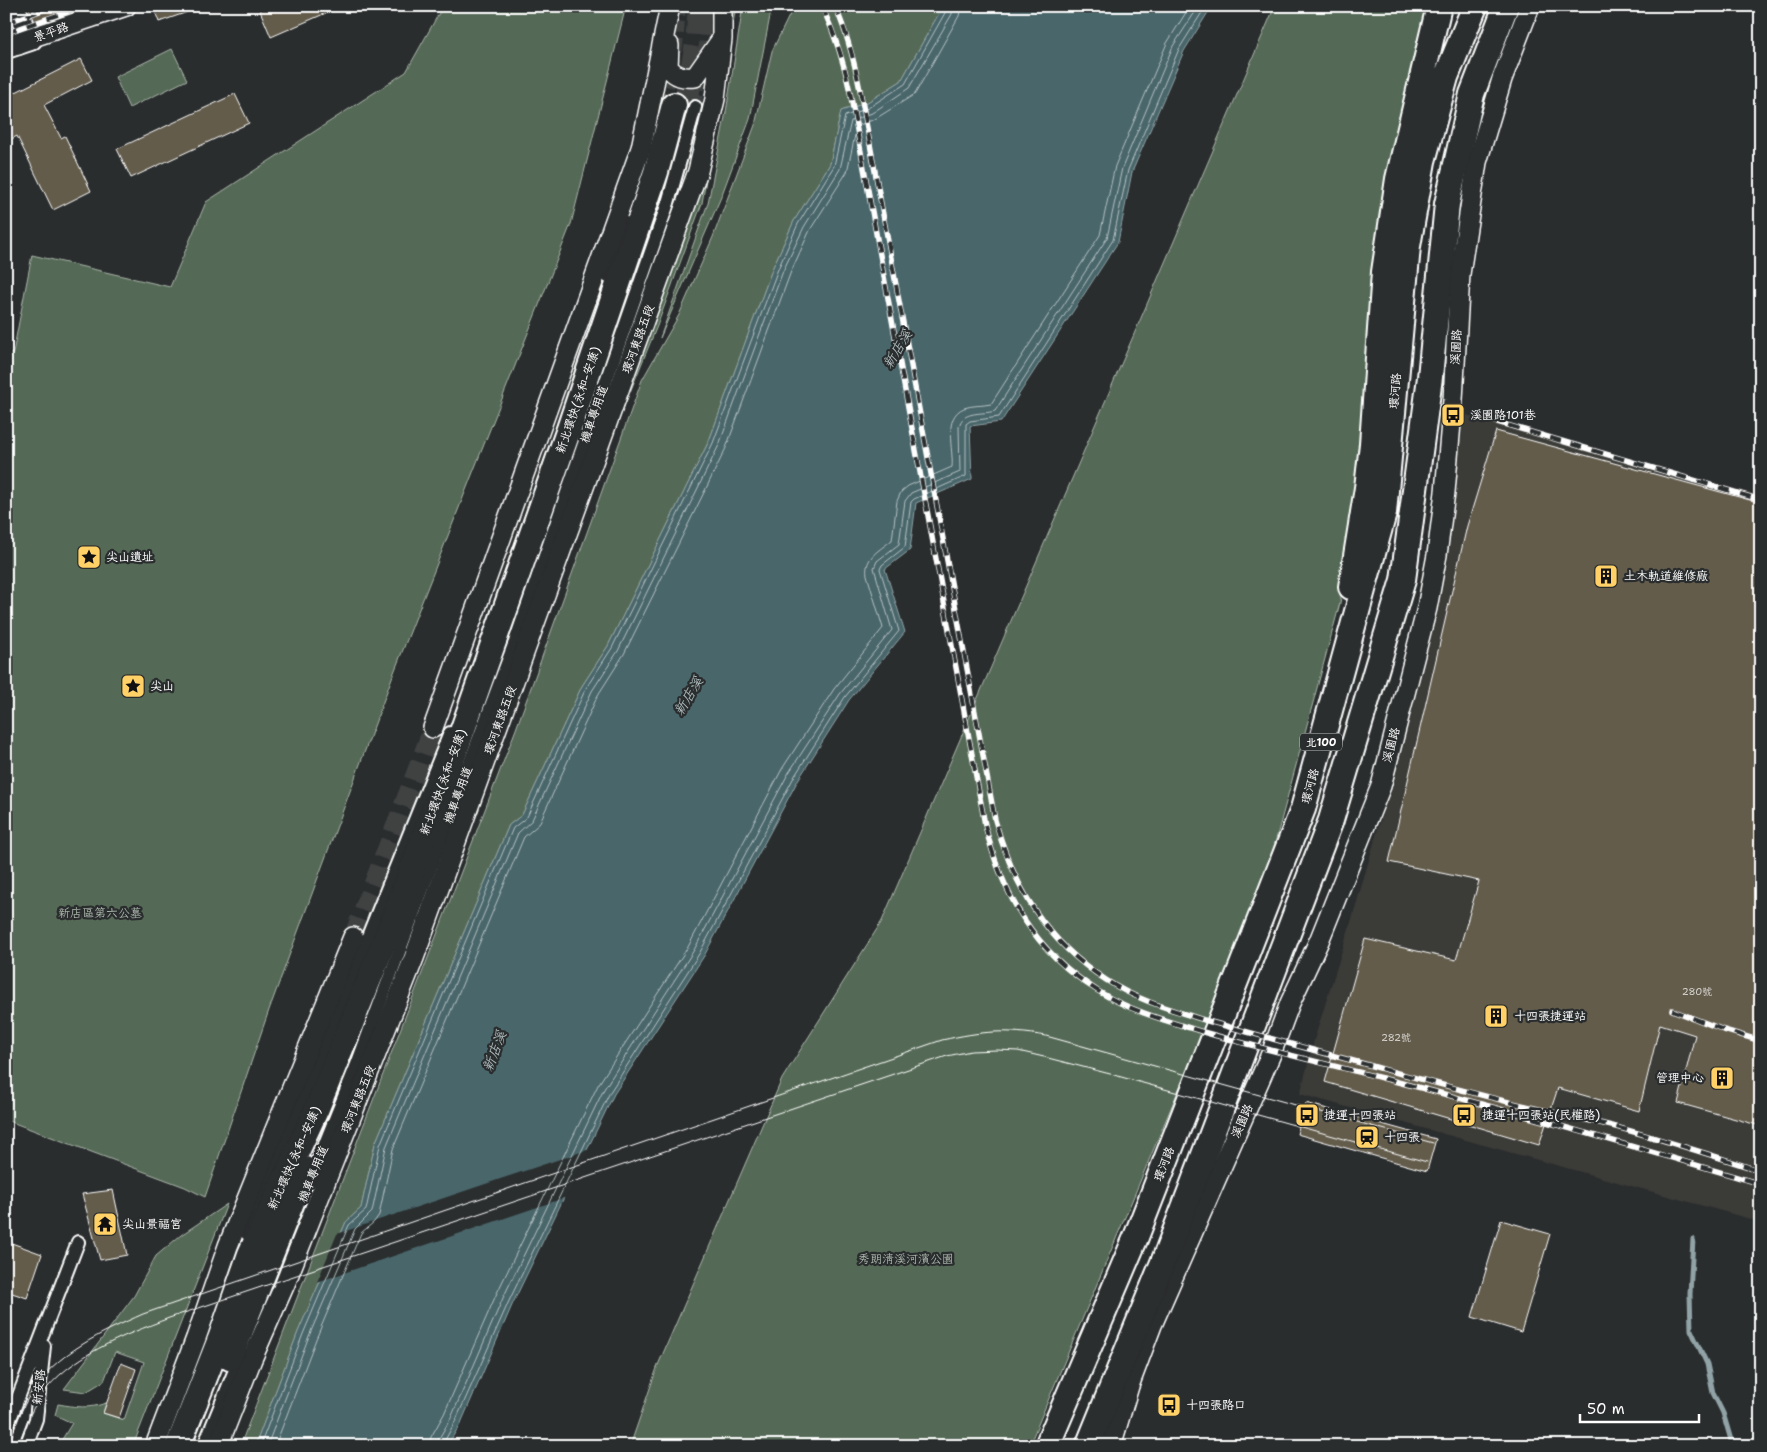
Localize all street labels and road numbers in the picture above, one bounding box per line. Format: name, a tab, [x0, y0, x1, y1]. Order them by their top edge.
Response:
street label: 景平路	[31, 19, 71, 45]
street label: 環河東路五段	[618, 302, 658, 376]
street label: 溪園路	[1447, 329, 1465, 365]
street label: 新北環快(永和-安康)	[552, 344, 604, 456]
street label: 環河路	[1385, 372, 1405, 410]
street label: 機車專用道	[577, 383, 611, 445]
street label: 環河東路五段	[480, 683, 520, 757]
street label: 溪園路	[1379, 726, 1403, 764]
street label: 新北環快(永和-安康)	[416, 727, 470, 837]
road number: 北100	[1300, 734, 1342, 750]
street label: 機車專用道	[440, 764, 476, 826]
street label: 環河路	[1298, 767, 1322, 805]
street label: 環河東路五段	[337, 1063, 379, 1135]
street label: 溪園路	[1227, 1101, 1257, 1141]
street label: 新北環快(永和-安康)	[264, 1104, 324, 1212]
street label: 機車專用道	[294, 1143, 332, 1205]
street label: 環河路	[1150, 1144, 1178, 1184]
street label: 新安路	[29, 1368, 49, 1406]

